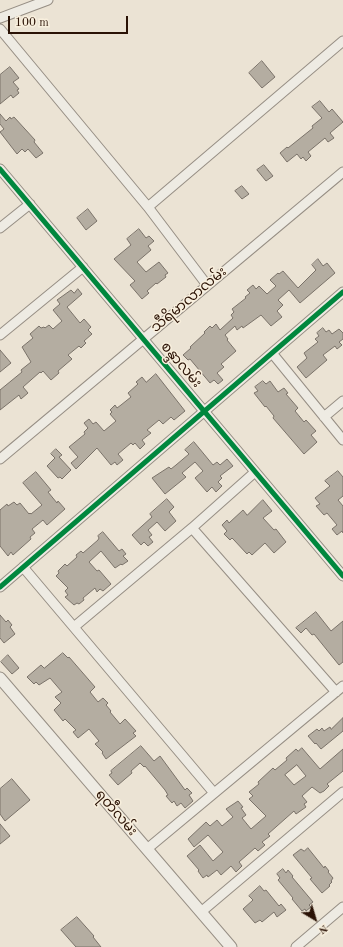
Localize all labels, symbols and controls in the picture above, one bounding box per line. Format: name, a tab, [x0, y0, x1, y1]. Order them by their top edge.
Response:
scale bar	[10, 8, 130, 34]
text: 100 m	[15, 17, 49, 29]
street label: သီရိမာလာလမ်း	[148, 264, 230, 336]
street label: စန္ဒာလမ်း	[157, 339, 205, 391]
street label: ရတီလမ်း	[91, 787, 141, 839]
north arrow	[295, 899, 335, 939]
text: N	[316, 922, 329, 936]

